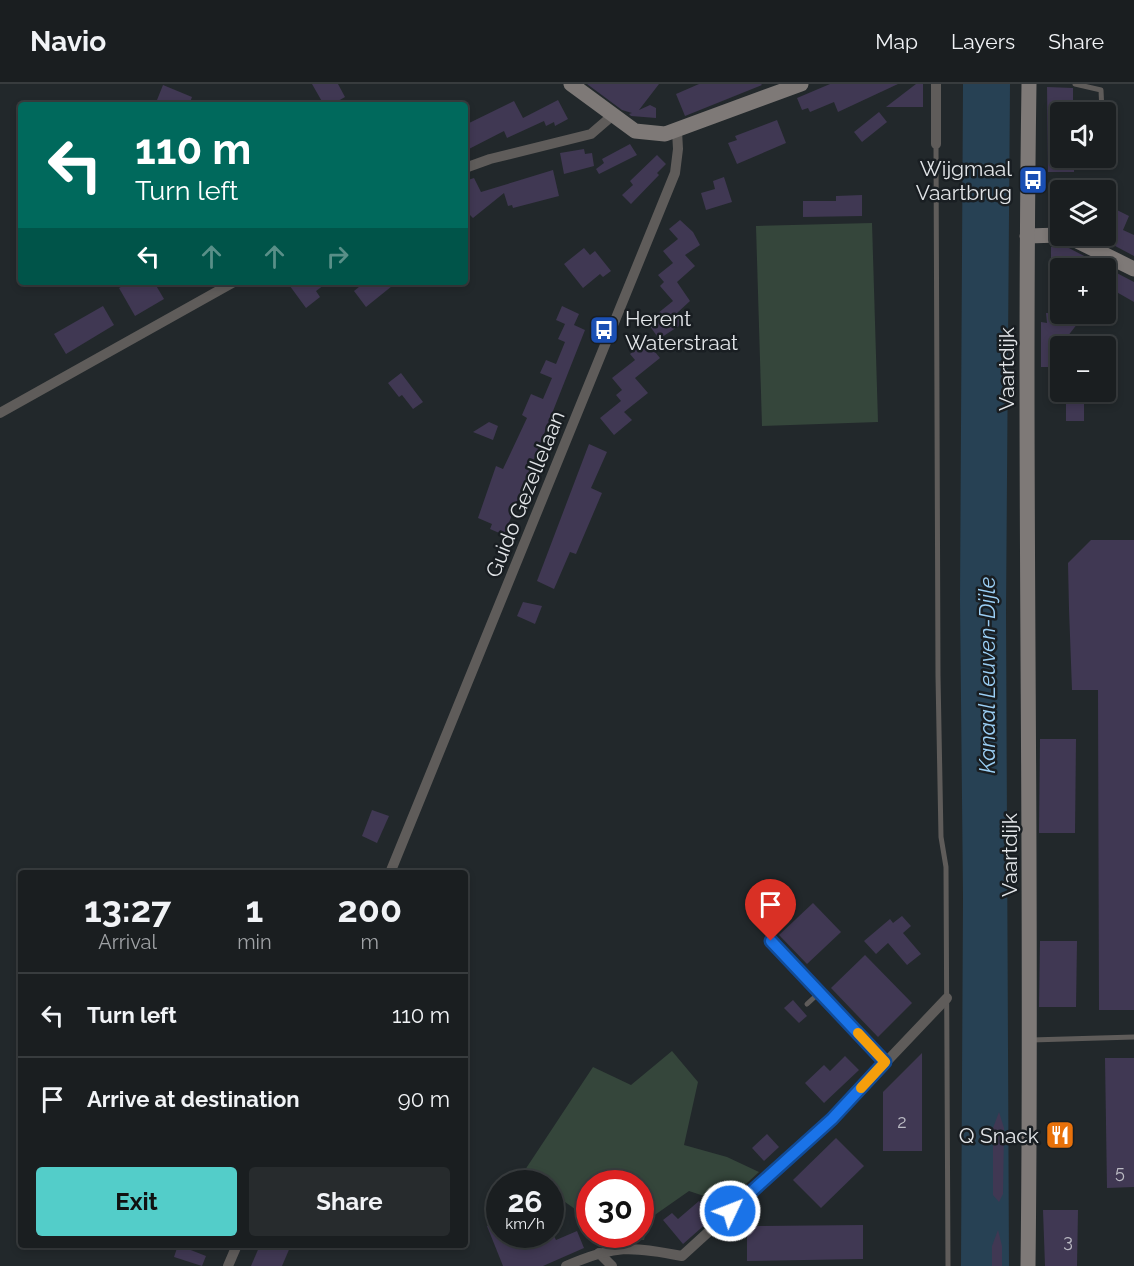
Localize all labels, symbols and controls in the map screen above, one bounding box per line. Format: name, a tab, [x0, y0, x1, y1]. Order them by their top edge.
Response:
text: Navio	[30, 25, 106, 58]
text: Map	[875, 29, 918, 54]
text: Layers	[951, 29, 1015, 54]
text: Share	[1048, 29, 1104, 54]
map controls	[1050, 102, 1116, 402]
button: sound	[1050, 102, 1116, 168]
text: 110 m	[135, 125, 251, 174]
icon: left	[36, 126, 114, 204]
place label: Wijgmaal Vaartbrug	[916, 156, 1012, 205]
bus stop icon: Wijgmaal Vaartbrug	[1017, 164, 1049, 196]
text: Turn left	[135, 175, 238, 206]
button: layers	[1050, 180, 1116, 246]
icon: left	[132, 240, 165, 273]
icon: ahead	[195, 240, 228, 273]
icon: ahead	[258, 240, 291, 273]
icon: right	[321, 240, 354, 273]
button: +	[1050, 258, 1116, 324]
place label: Herent Waterstraat	[625, 306, 738, 355]
bus stop icon: Herent Waterstraat	[588, 314, 620, 346]
street label: Vaartdijk	[994, 327, 1019, 411]
button: −	[1050, 336, 1116, 402]
street label: Guido Gezellelaan	[480, 407, 570, 581]
water label: Kanaal Leuven-Dijle	[974, 576, 1000, 774]
street label: Vaartdijk	[997, 813, 1022, 897]
pin	[745, 879, 796, 941]
text: 13:27	[84, 888, 171, 930]
text: 1	[245, 888, 263, 930]
text: 200	[338, 888, 402, 930]
icon: arrive	[754, 888, 787, 921]
text: Arrival	[98, 930, 157, 954]
text: min	[237, 930, 272, 954]
text: m	[361, 930, 379, 954]
icon: left	[36, 999, 69, 1032]
text: Turn left	[87, 1002, 177, 1028]
text: 110 m	[392, 1002, 450, 1028]
icon: arrive	[36, 1083, 69, 1116]
text: Arrive at destination	[87, 1086, 300, 1112]
text: 90 m	[398, 1086, 450, 1112]
house number: 2	[897, 1111, 907, 1132]
restaurant icon: Q Snack	[1044, 1119, 1076, 1151]
place label: Q Snack	[959, 1123, 1039, 1148]
house number: 5	[1115, 1161, 1125, 1182]
button: Exit	[36, 1167, 237, 1236]
button: Share	[249, 1167, 450, 1236]
speed limit sign: 30	[576, 1170, 654, 1248]
position arrow	[698, 1179, 762, 1243]
text: 26	[507, 1184, 543, 1219]
text: km/h	[505, 1215, 545, 1233]
house number: 3	[1063, 1230, 1073, 1251]

